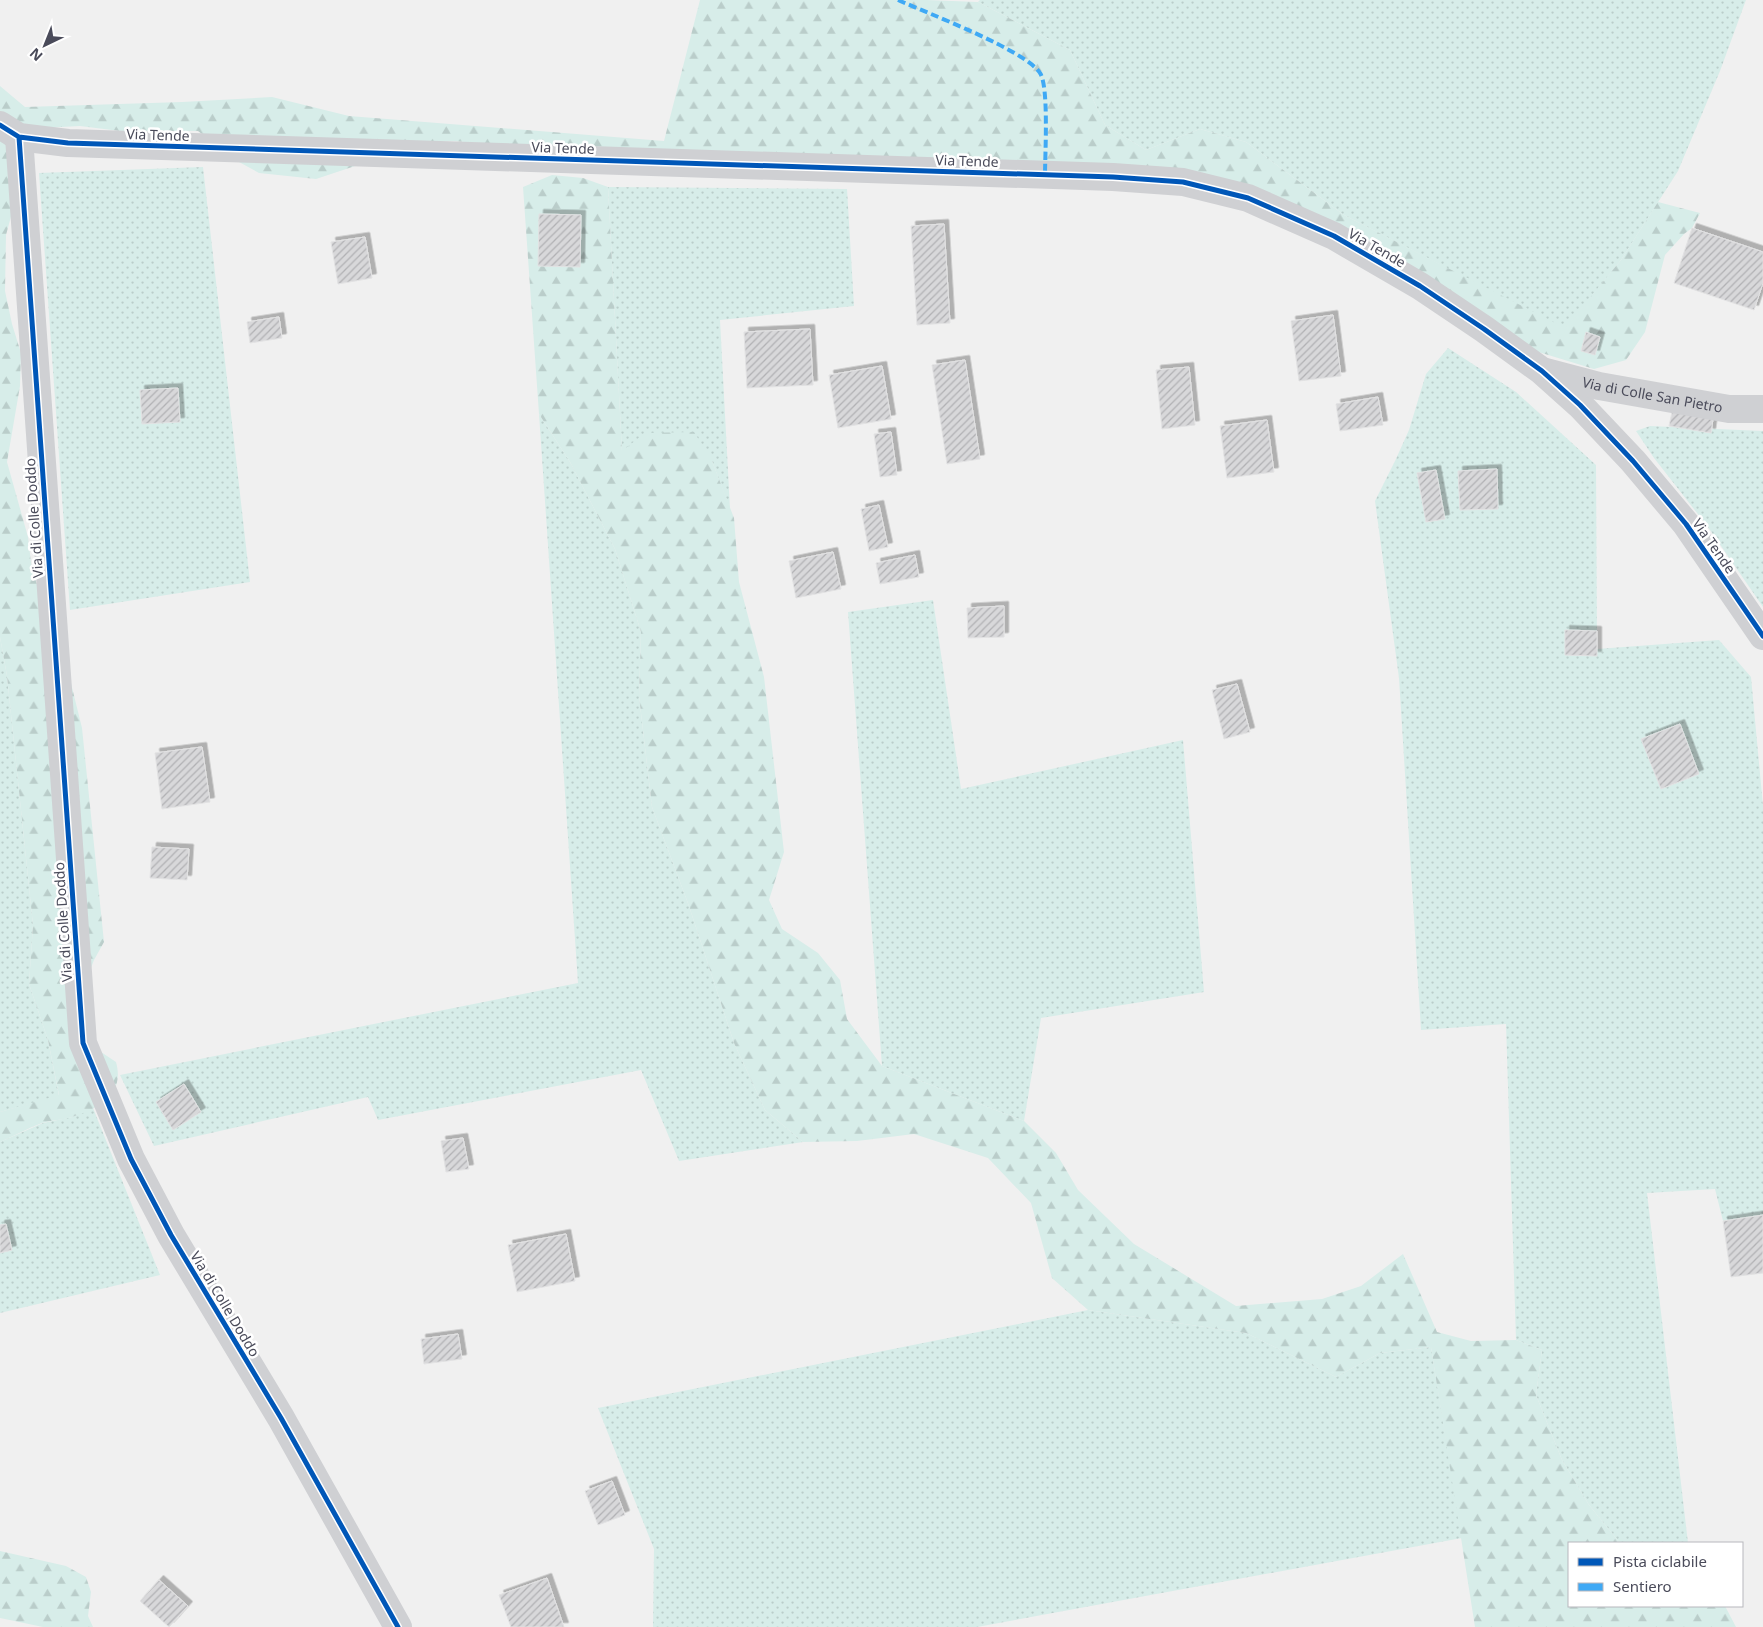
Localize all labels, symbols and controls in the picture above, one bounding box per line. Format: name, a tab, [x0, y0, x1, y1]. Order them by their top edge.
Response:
north arrow	[20, 20, 70, 70]
text: N	[25, 44, 46, 66]
street label: Via Tende	[126, 124, 190, 145]
street label: Via Tende	[531, 137, 595, 158]
street label: Via Tende	[935, 150, 999, 171]
street label: Via Tende	[1345, 223, 1410, 272]
street label: Via di Colle San Pietro	[1580, 372, 1724, 417]
street label: Via di Colle Doddo	[20, 458, 47, 578]
street label: Via Tende	[1688, 514, 1740, 577]
street label: Via di Colle Doddo	[49, 862, 76, 982]
street label: Via di Colle Doddo	[186, 1247, 264, 1360]
legend	[1568, 1542, 1743, 1607]
text: Pista ciclabile	[1613, 1551, 1707, 1571]
text: Sentiero	[1613, 1576, 1672, 1596]

